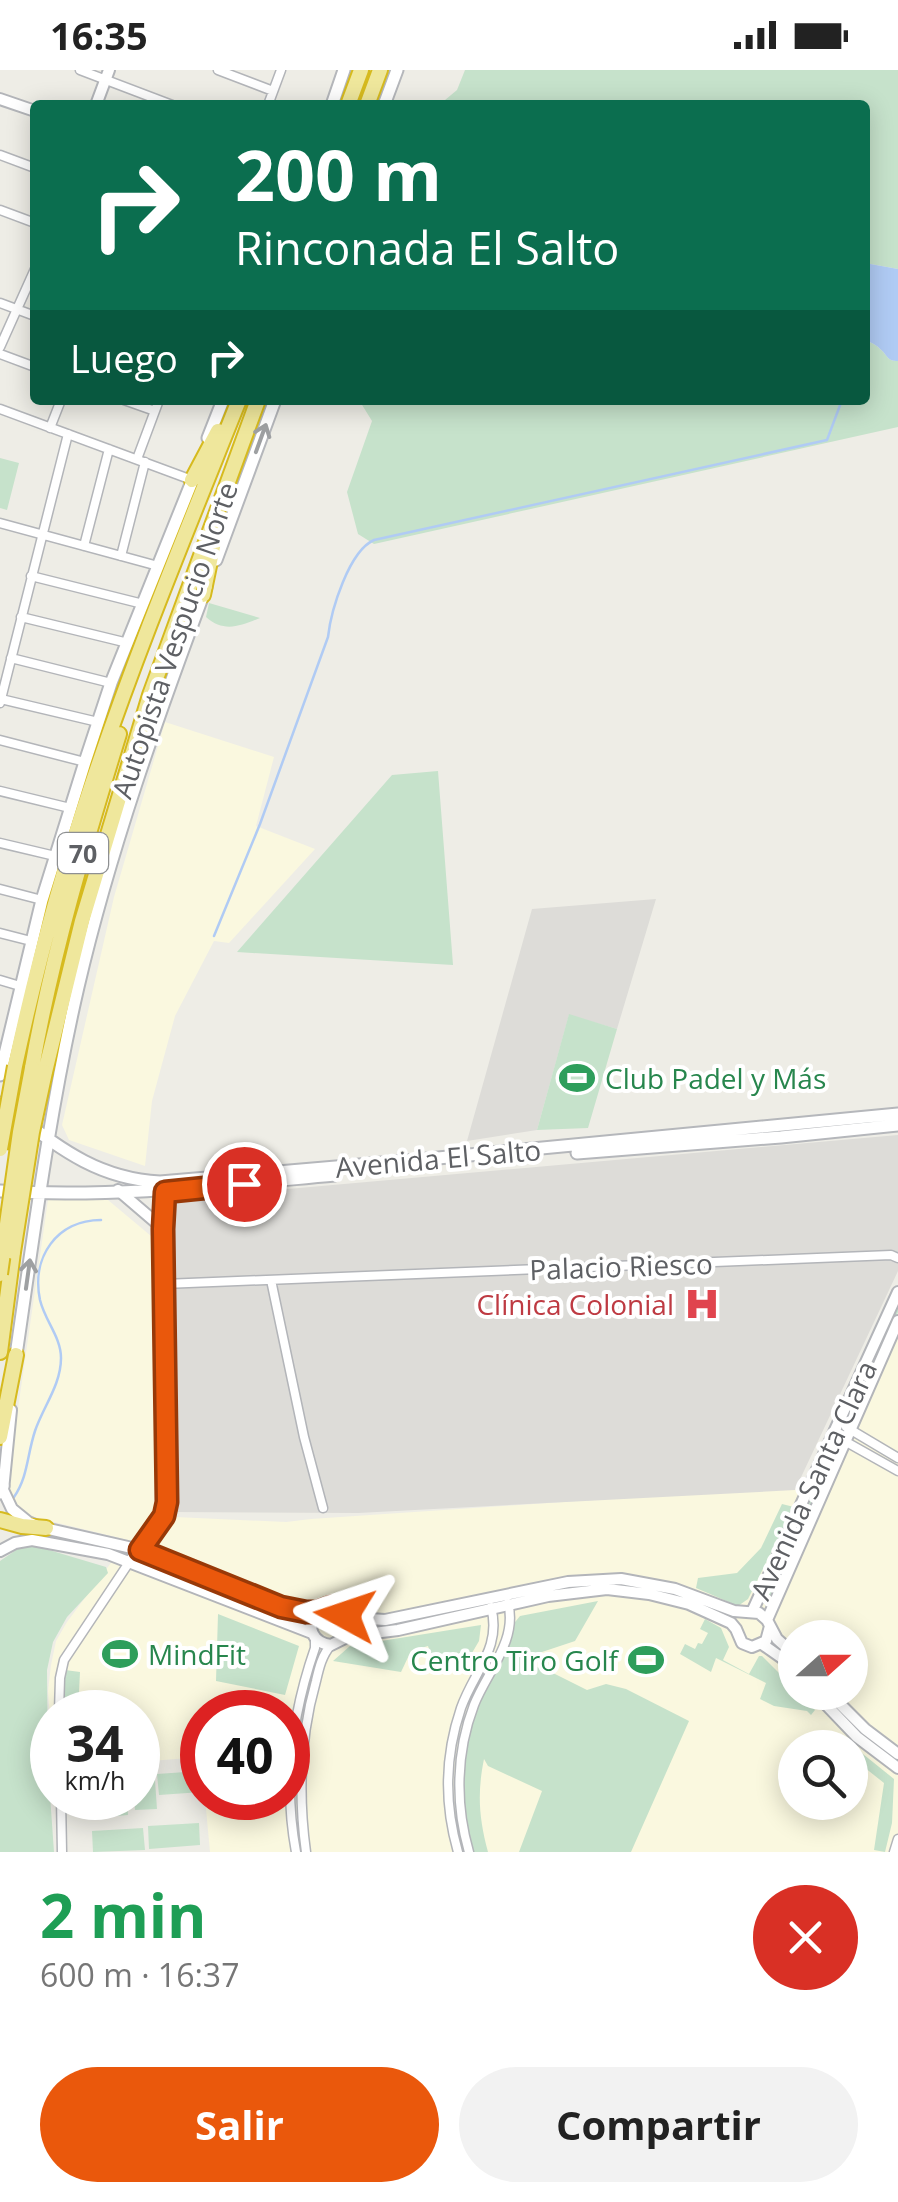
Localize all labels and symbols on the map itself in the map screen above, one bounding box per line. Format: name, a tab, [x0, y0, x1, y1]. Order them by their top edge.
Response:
one-way arrow	[253, 423, 271, 454]
street label: Autopista Vespucio Norte	[102, 477, 246, 803]
road number: 70	[58, 833, 108, 873]
sports icon: Club Padel y Más	[558, 1059, 596, 1097]
place label: Club Padel y Más	[605, 1059, 826, 1097]
street label: Avenida El Salto	[334, 1130, 542, 1186]
pin	[202, 1142, 287, 1227]
street label: Palacio Riesco	[529, 1244, 713, 1288]
one-way arrow	[19, 1259, 37, 1291]
place label: Clínica Colonial	[476, 1285, 674, 1323]
hospital icon: Clínica Colonial	[683, 1285, 721, 1323]
street label: Avenida Santa Clara	[741, 1354, 885, 1606]
position arrow	[293, 1563, 397, 1667]
north arrow	[778, 1620, 868, 1710]
sports icon: MindFit	[101, 1635, 139, 1673]
place label: MindFit	[148, 1635, 246, 1673]
place label: Centro Tiro Golf	[410, 1641, 620, 1679]
sports icon: Centro Tiro Golf	[627, 1641, 665, 1679]
speed limit sign: 40	[180, 1690, 310, 1820]

